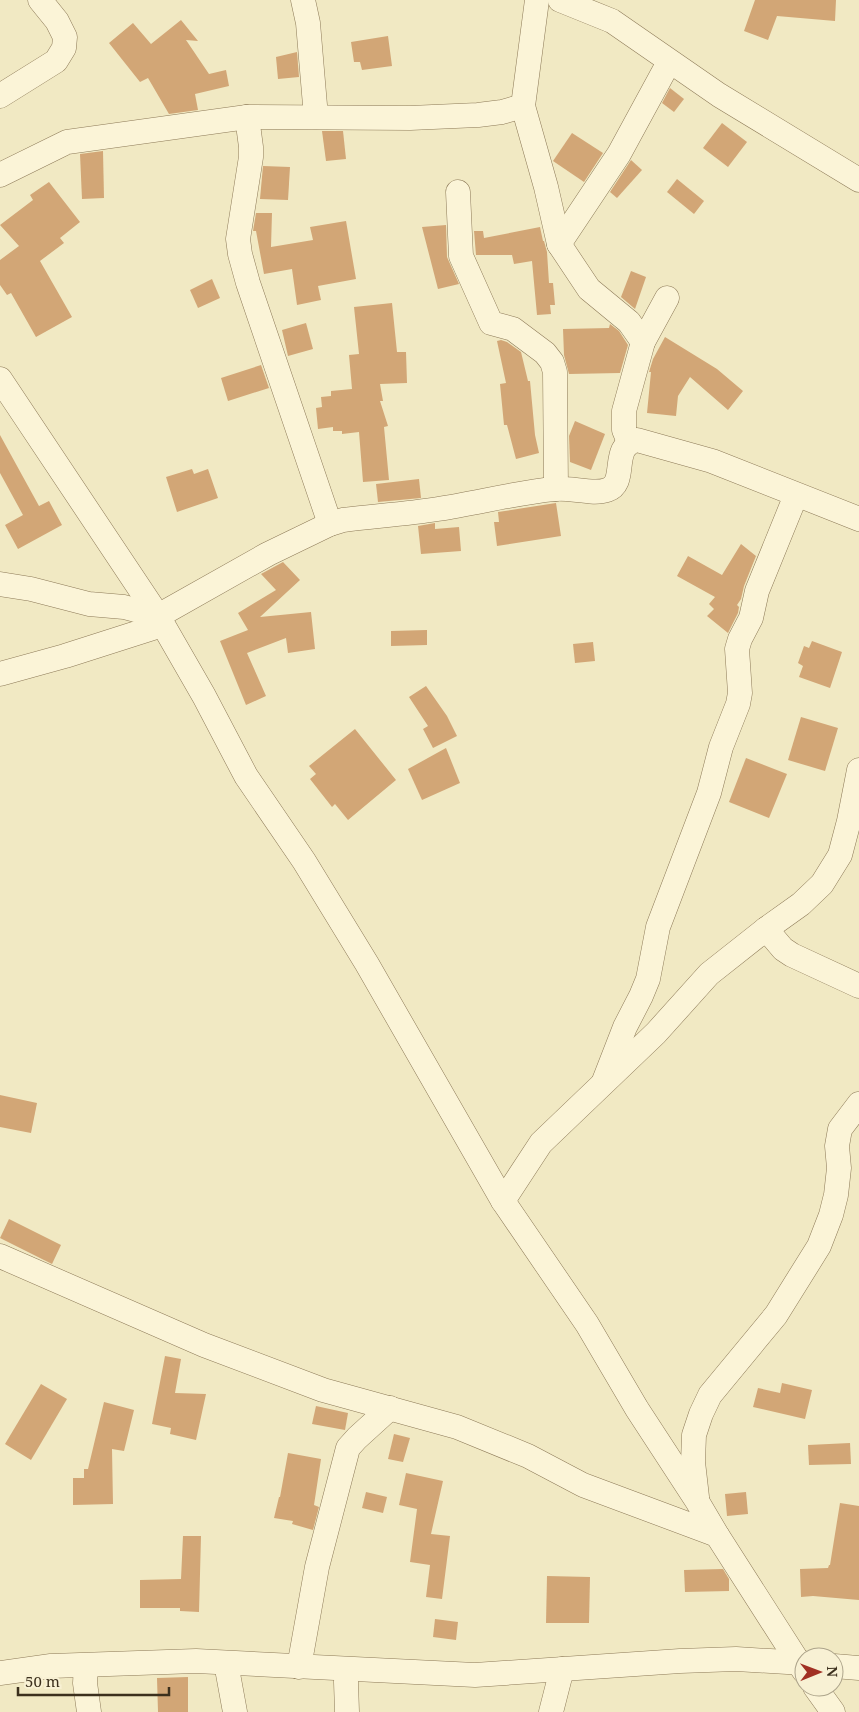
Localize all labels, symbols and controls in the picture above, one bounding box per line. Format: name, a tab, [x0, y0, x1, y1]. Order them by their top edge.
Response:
north arrow	[794, 1647, 844, 1697]
scale bar	[18, 1664, 169, 1696]
text: N	[823, 1666, 842, 1677]
text: 50 m	[25, 1671, 60, 1691]

